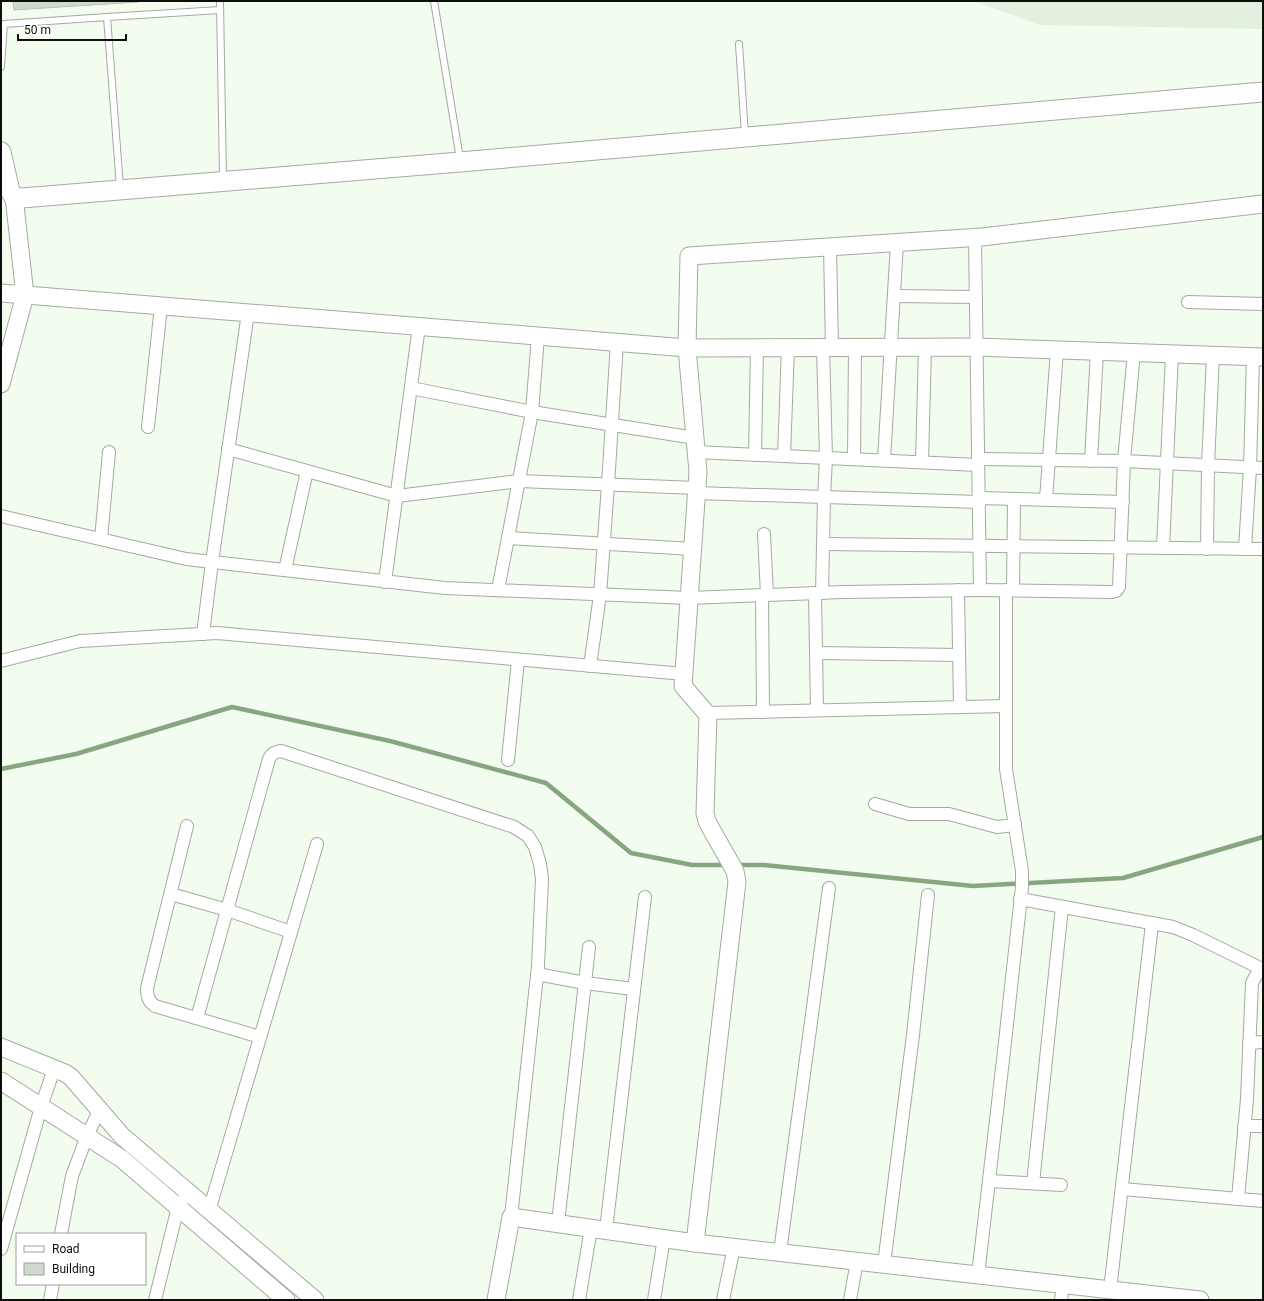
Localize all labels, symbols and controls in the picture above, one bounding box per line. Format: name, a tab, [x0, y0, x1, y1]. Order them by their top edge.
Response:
scale bar	[18, 16, 126, 42]
text: 50 m	[24, 23, 51, 37]
legend	[16, 1233, 146, 1285]
text: Road	[52, 1242, 80, 1256]
text: Building	[52, 1262, 95, 1276]

